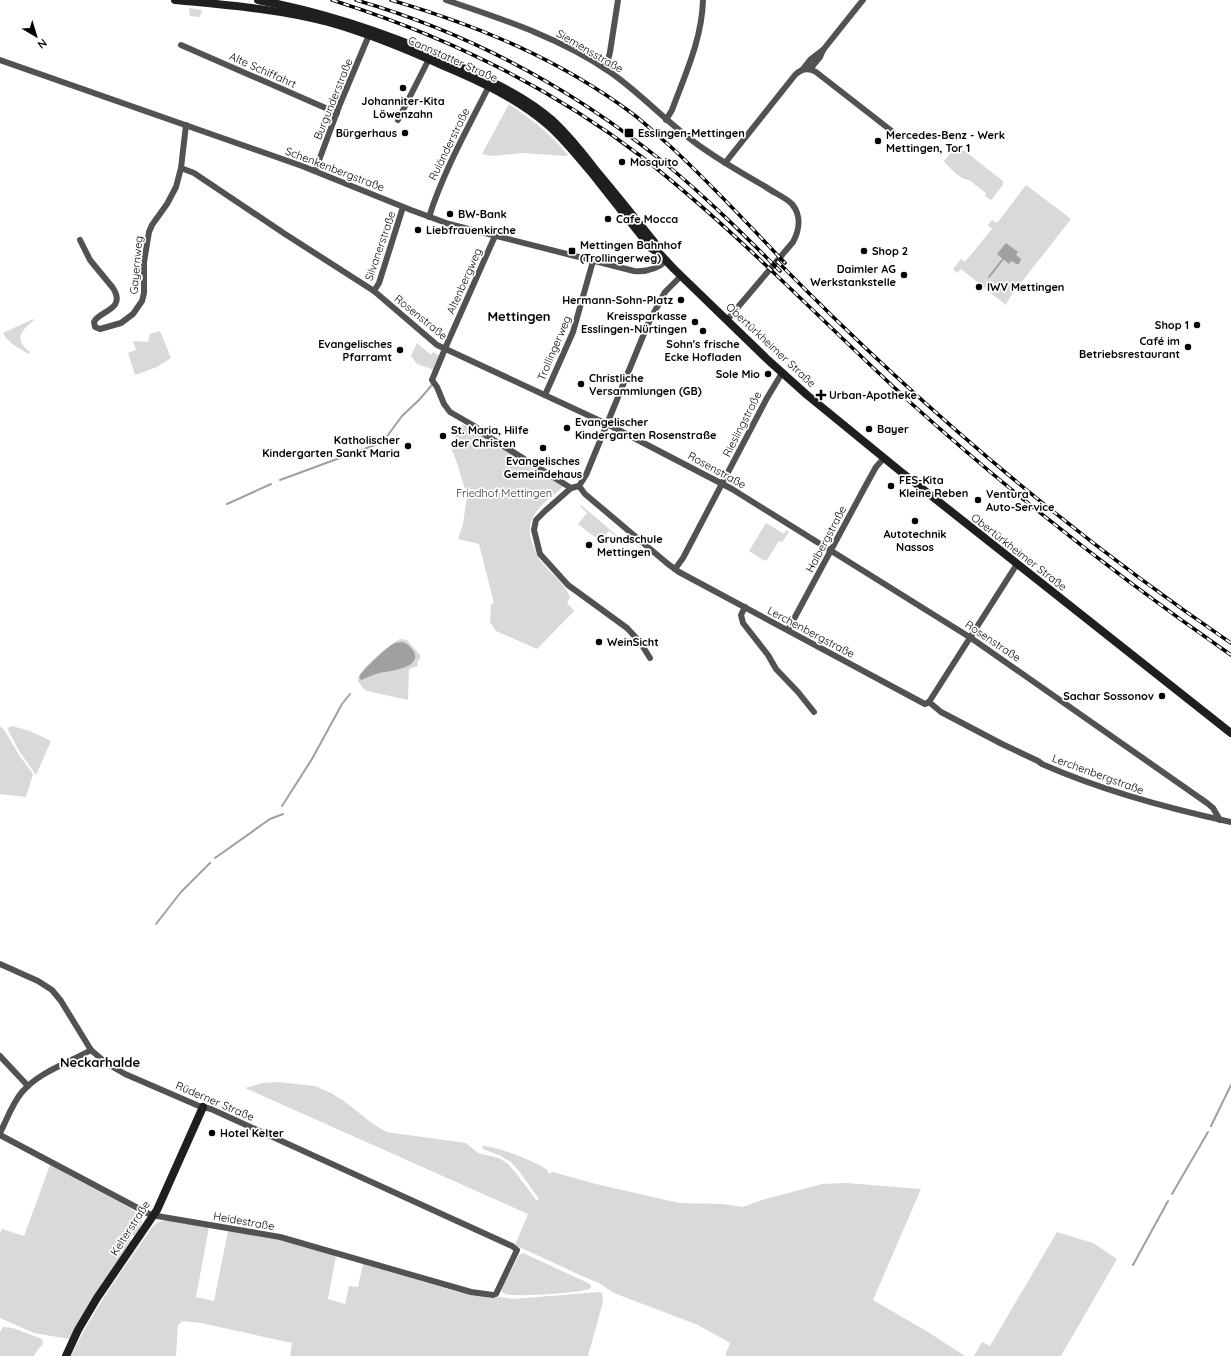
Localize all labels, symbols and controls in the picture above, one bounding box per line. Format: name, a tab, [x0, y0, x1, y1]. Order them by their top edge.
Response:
north arrow	[16, 16, 56, 56]
street label: Siemensstraße	[554, 26, 626, 76]
street label: Cannstatter Straße	[406, 33, 500, 85]
text: N	[35, 36, 50, 52]
street label: Alte Schiffahrt	[227, 49, 299, 91]
street label: Burgunderstraße	[310, 56, 356, 142]
marker: Johanniter-Kita Löwenzahn	[398, 83, 408, 93]
place label: Johanniter-Kita Löwenzahn	[361, 94, 445, 121]
street label: Ruländerstraße	[425, 106, 473, 182]
place label: Bürgerhaus	[336, 126, 397, 140]
place label: Esslingen-Mettingen	[638, 126, 745, 140]
marker: Esslingen-Mettingen	[623, 127, 635, 139]
marker: Bürgerhaus	[400, 128, 410, 138]
place label: Mercedes-Benz - Werk Mettingen, Tor 1	[886, 128, 1005, 155]
marker: Mercedes-Benz - Werk Mettingen, Tor 1	[873, 136, 883, 146]
street label: Schenkenbergstraße	[283, 144, 387, 194]
place label: Mosquito	[630, 155, 679, 169]
marker: Mosquito	[617, 157, 627, 167]
place label: BW-Bank	[458, 207, 507, 221]
street label: Silvanerstraße	[362, 209, 398, 283]
marker: BW-Bank	[445, 209, 455, 219]
place label: Cafe Mocca	[616, 212, 678, 226]
marker: Cafe Mocca	[603, 214, 613, 224]
place label: Liebfrauenkirche	[426, 223, 516, 237]
marker: Liebfrauenkirche	[413, 225, 423, 235]
street label: Gayernweg	[126, 235, 146, 295]
place label: Mettingen Bahnhof (Trollingerweg)	[580, 238, 682, 265]
place label: Shop 2	[872, 244, 908, 258]
street label: Altenbergweg	[443, 246, 485, 316]
marker: Mettingen Bahnhof (Trollingerweg)	[567, 246, 577, 256]
marker: Shop 2	[859, 246, 869, 256]
place label: Daimler AG Werkstankstelle	[810, 262, 897, 289]
marker: Daimler AG Werkstankstelle	[899, 270, 909, 280]
place label: IWV Mettingen	[987, 280, 1064, 294]
marker: IWV Mettingen	[974, 282, 984, 292]
street label: Rosenstraße	[392, 291, 450, 343]
place label: Hermann-Sohn-Platz	[562, 293, 674, 307]
marker: Hermann-Sohn-Platz	[676, 295, 686, 305]
street label: Obertürkheimer Straße	[723, 300, 819, 390]
district label: Mettingen	[487, 308, 551, 324]
place label: Kreissparkasse Esslingen-Nürtingen	[581, 309, 687, 336]
street label: Trollingerweg	[534, 313, 574, 383]
marker: Kreissparkasse Esslingen-Nürtingen	[690, 317, 700, 327]
place label: Shop 1	[1155, 318, 1189, 332]
marker: Shop 1	[1192, 320, 1202, 330]
marker: Sohn's frische Ecke Hofladen	[698, 326, 708, 336]
place label: Café im Betriebsrestaurant	[1079, 334, 1180, 361]
place label: Evangelisches Pfarramt	[318, 337, 392, 364]
place label: Sohn's frische Ecke Hofladen	[665, 337, 741, 364]
marker: Café im Betriebsrestaurant	[1183, 342, 1193, 352]
marker: Evangelisches Pfarramt	[395, 345, 405, 355]
place label: Sole Mio	[716, 367, 760, 381]
marker: Sole Mio	[763, 369, 773, 379]
place label: Christliche Versammlungen (GB)	[589, 371, 702, 398]
marker: Christliche Versammlungen (GB)	[576, 379, 586, 389]
place label: Urban-Apotheke	[829, 388, 918, 402]
street label: Rieslingstraße	[720, 389, 764, 459]
marker: Urban-Apotheke	[816, 390, 826, 400]
place label: Evangelischer Kindergarten Rosenstraße	[575, 415, 717, 442]
place label: Bayer	[877, 422, 909, 436]
place label: St. Maria, Hilfe der Christen	[451, 423, 529, 450]
marker: Evangelischer Kindergarten Rosenstraße	[562, 423, 572, 433]
marker: Bayer	[864, 424, 874, 434]
marker: St. Maria, Hilfe der Christen	[438, 431, 448, 441]
place label: Katholischer Kindergarten Sankt Maria	[262, 433, 400, 460]
marker: Katholischer Kindergarten Sankt Maria	[403, 441, 413, 451]
marker: Evangelisches Gemeindehaus	[538, 443, 548, 453]
street label: Rosenstraße	[686, 448, 748, 492]
place label: Evangelisches Gemeindehaus	[504, 454, 582, 481]
place label: FES-Kita Kleine Reben	[899, 473, 968, 500]
marker: FES-Kita Kleine Reben	[886, 481, 896, 491]
park label: Friedhof Mettingen	[456, 486, 552, 500]
place label: Ventura Auto-Service	[986, 487, 1055, 514]
marker: Ventura Auto-Service	[973, 495, 983, 505]
street label: Halbergstraße	[803, 503, 849, 575]
street label: Obertürkheimer Straße	[968, 510, 1070, 594]
marker: Autotechnik Nassos	[910, 516, 920, 526]
place label: Autotechnik Nassos	[883, 527, 947, 554]
place label: Grundschule Mettingen	[597, 532, 663, 559]
marker: Grundschule Mettingen	[584, 540, 594, 550]
street label: Lerchenbergstraße	[765, 603, 857, 661]
street label: Rosenstraße	[962, 617, 1024, 665]
place label: WeinSicht	[607, 635, 659, 649]
marker: WeinSicht	[594, 637, 604, 647]
place label: Sachar Sossonov	[1063, 689, 1154, 703]
marker: Sachar Sossonov	[1157, 691, 1167, 701]
street label: Lerchenbergstraße	[1050, 751, 1146, 797]
district label: Neckarhalde	[60, 1054, 140, 1070]
street label: Rüderner Straße	[174, 1078, 256, 1124]
place label: Hotel Kelter	[220, 1126, 284, 1140]
marker: Hotel Kelter	[207, 1128, 217, 1138]
street label: Kelterstraße	[107, 1198, 153, 1258]
street label: Heidestraße	[212, 1209, 276, 1233]

